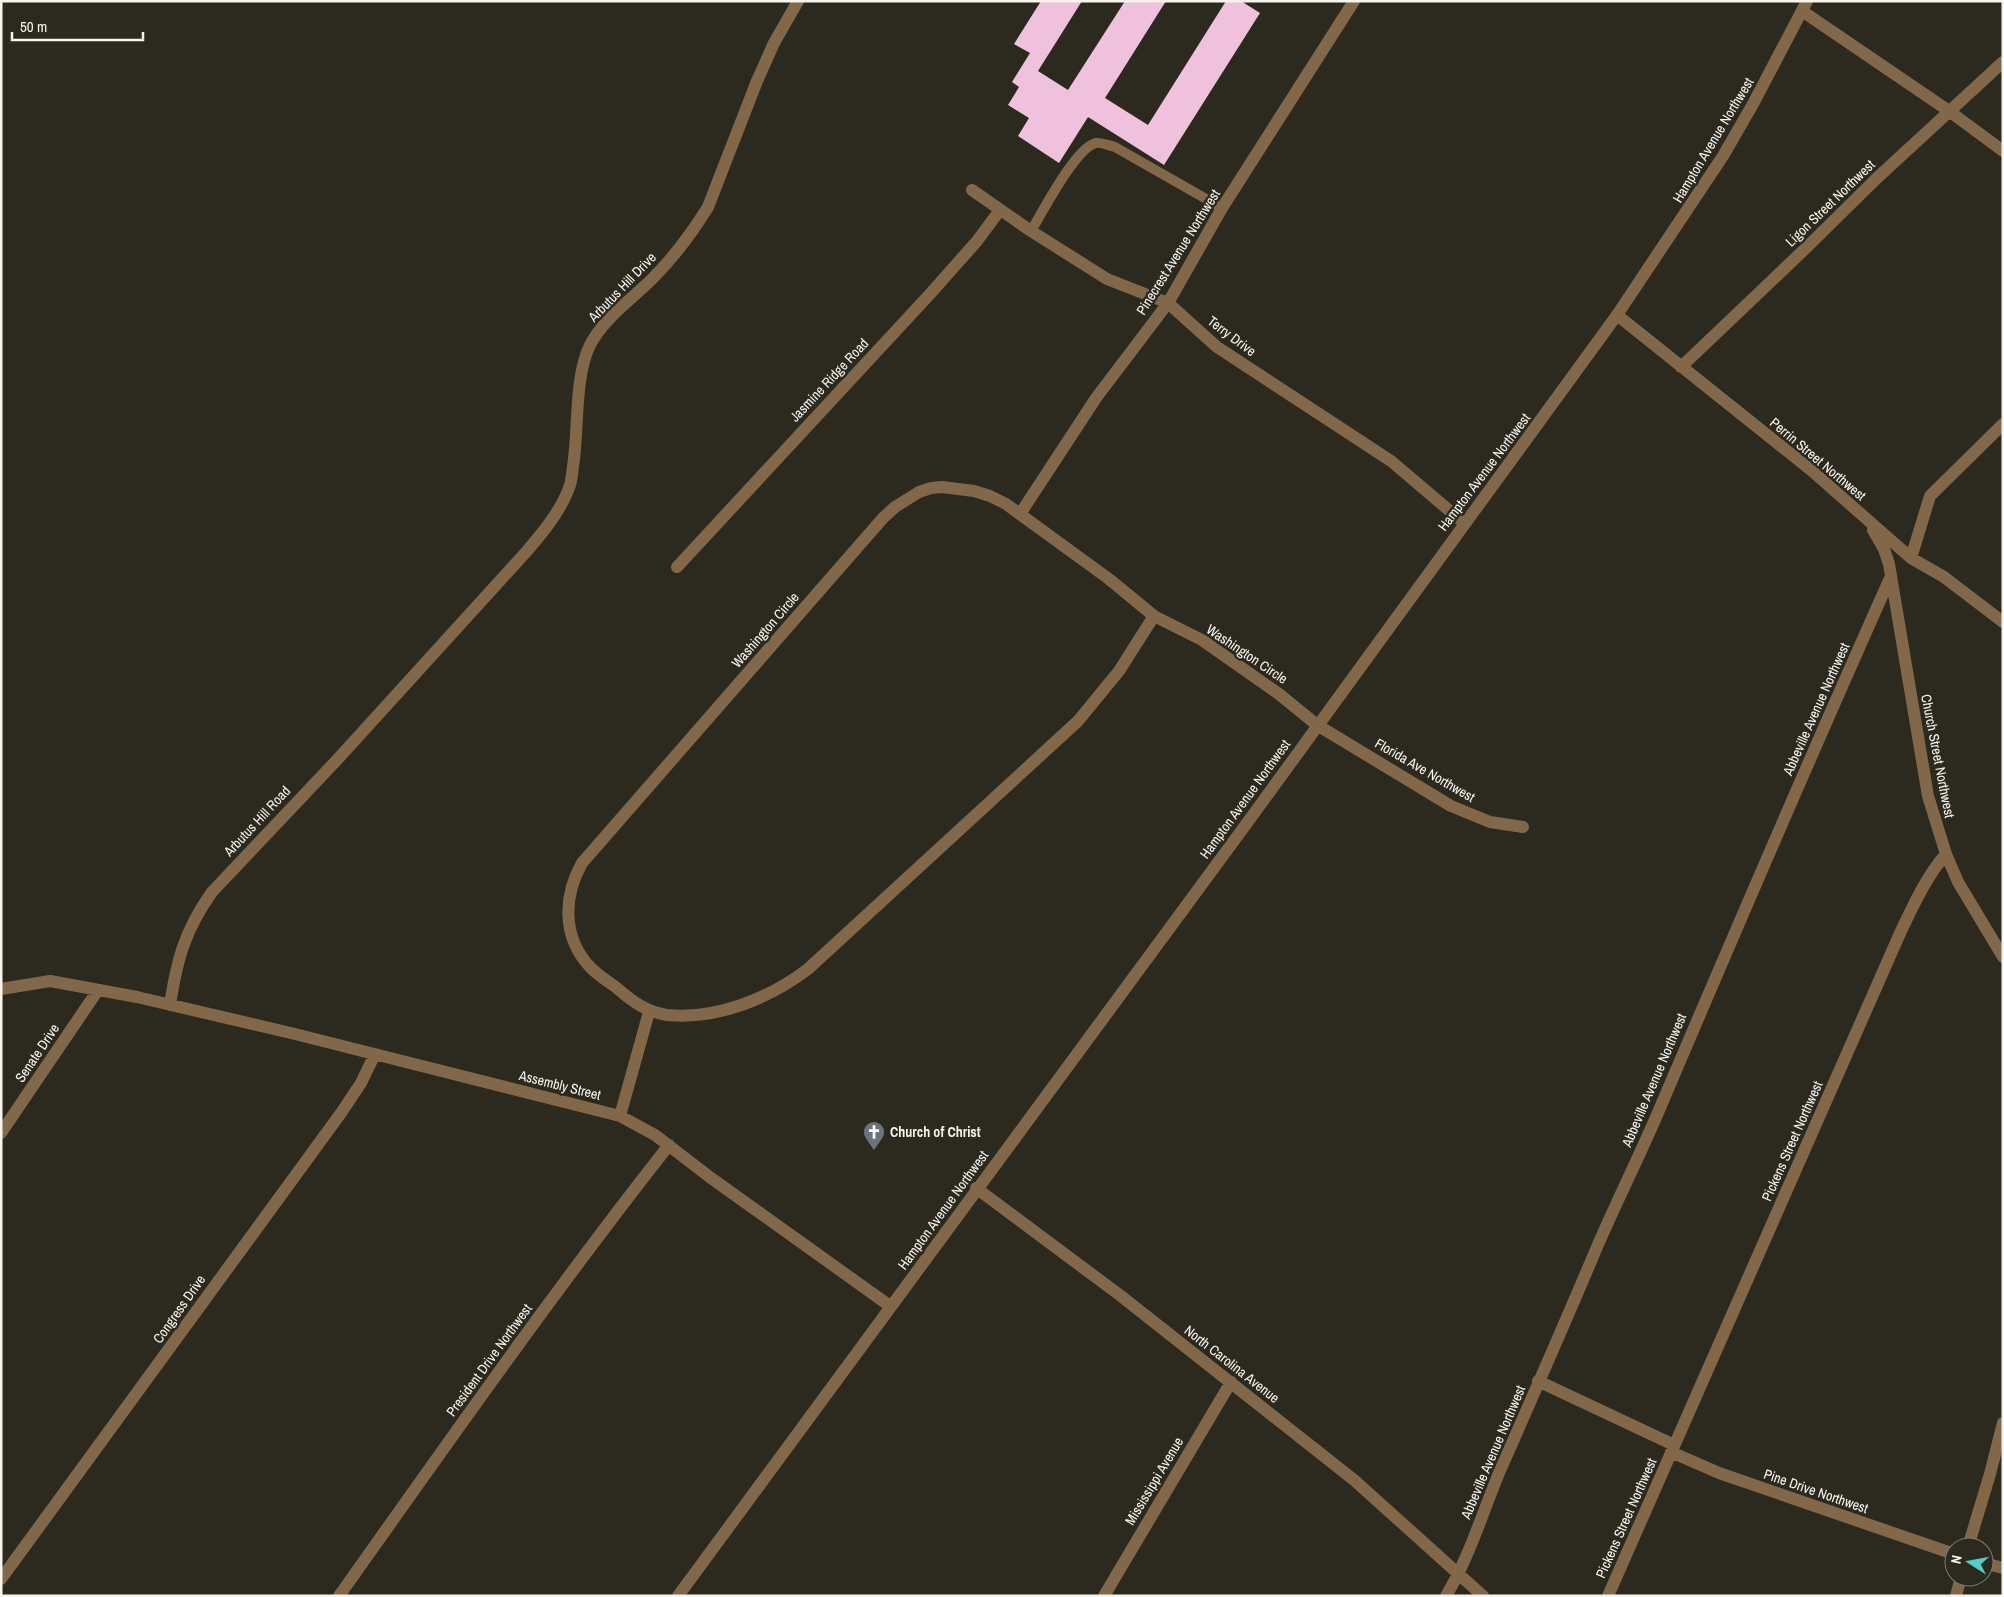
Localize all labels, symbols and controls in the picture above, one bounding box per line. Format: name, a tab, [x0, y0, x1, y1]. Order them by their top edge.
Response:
scale bar	[12, 10, 144, 42]
text: 50 m	[20, 16, 47, 37]
street label: Hampton Avenue Northwest	[1669, 74, 1757, 206]
street label: Ligon Street Northwest	[1782, 156, 1878, 250]
street label: Pinecrest Avenue Northwest	[1132, 186, 1224, 318]
street label: Arbutus Hill Drive	[584, 248, 660, 326]
street label: Terry Drive	[1204, 312, 1260, 360]
street label: Jasmine Ridge Road	[786, 334, 872, 426]
street label: Hampton Avenue Northwest	[1434, 410, 1534, 534]
street label: Perrin Street Northwest	[1766, 414, 1870, 504]
street label: Washington Circle	[727, 589, 803, 671]
street label: Washington Circle	[1203, 620, 1291, 688]
street label: Abbeville Avenue Northwest	[1778, 640, 1853, 779]
street label: Church Street Northwest	[1917, 693, 1959, 819]
street label: Florida Ave Northwest	[1372, 734, 1478, 806]
street label: Hampton Avenue Northwest	[1196, 736, 1294, 862]
street label: Arbutus Hill Road	[219, 782, 294, 861]
street label: Abbeville Avenue Northwest	[1617, 1010, 1690, 1150]
street label: Senate Drive	[11, 1020, 63, 1086]
street label: Assembly Street	[516, 1066, 603, 1104]
street label: Pickens Street Northwest	[1757, 1078, 1827, 1204]
church icon: Church of Christ	[862, 1120, 886, 1151]
place label: Church of Christ	[890, 1123, 981, 1141]
street label: Hampton Avenue Northwest	[894, 1147, 992, 1273]
street label: Congress Drive	[149, 1271, 209, 1347]
street label: President Drive Northwest	[442, 1300, 536, 1420]
street label: North Carolina Avenue	[1181, 1321, 1283, 1407]
street label: Abbeville Avenue Northwest	[1456, 1382, 1529, 1522]
street label: Mississippi Avenue	[1121, 1434, 1187, 1528]
street label: Pickens Street Northwest	[1591, 1455, 1661, 1581]
street label: Pine Drive Northwest	[1761, 1465, 1871, 1517]
north arrow	[1944, 1537, 1994, 1587]
text: N	[1947, 1554, 1966, 1565]

